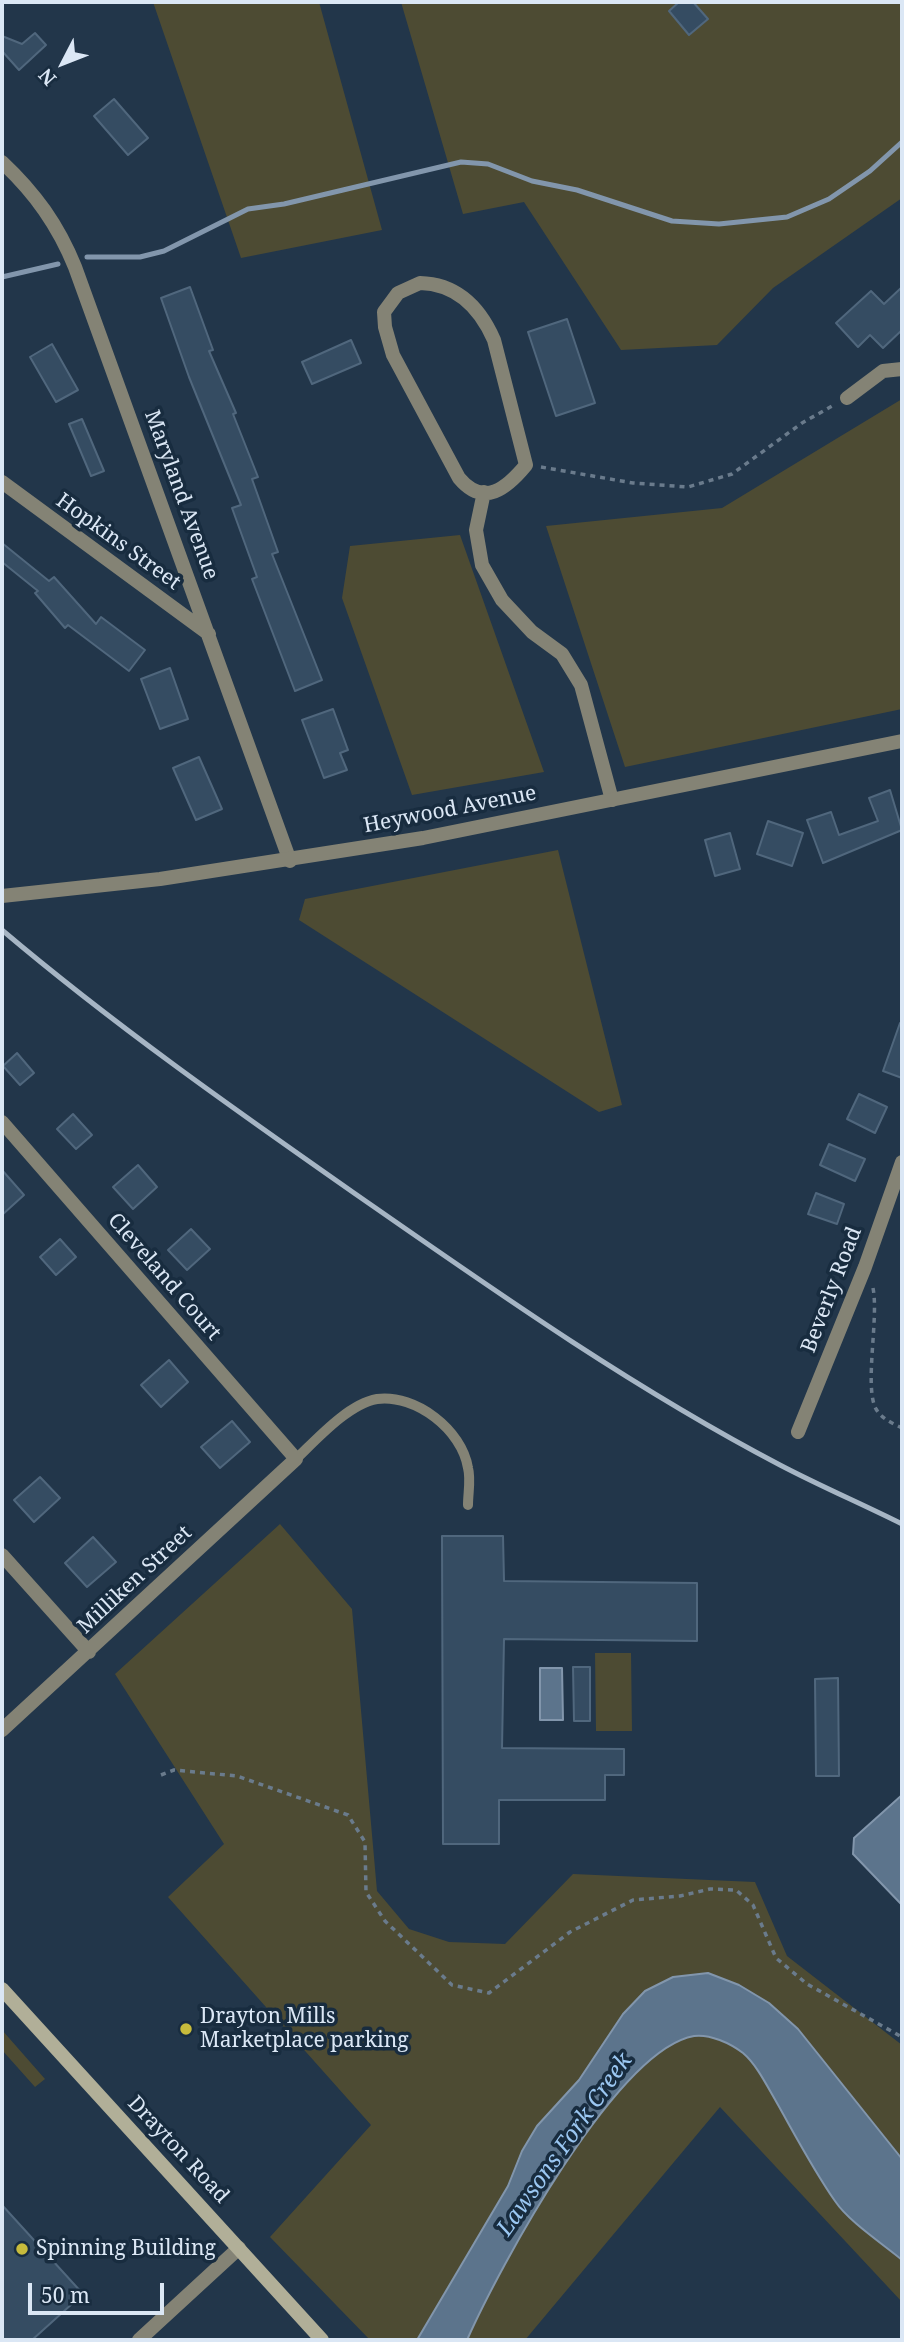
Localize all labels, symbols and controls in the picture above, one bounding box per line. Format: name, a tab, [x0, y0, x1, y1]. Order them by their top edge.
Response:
north arrow	[28, 28, 98, 98]
text: N	[33, 63, 62, 91]
street label: Maryland Avenue	[139, 407, 223, 583]
street label: Hopkins Street	[51, 488, 185, 596]
street label: Heywood Avenue	[361, 781, 539, 839]
street label: Cleveland Court	[102, 1208, 226, 1346]
street label: Beverly Road	[796, 1224, 868, 1356]
street label: Milliken Street	[73, 1521, 197, 1639]
place label: Drayton Mills Marketplace parking	[200, 2004, 409, 2054]
marker: Drayton Mills Marketplace parking	[178, 2021, 194, 2037]
water label: Lawsons Fork Creek	[491, 2048, 639, 2242]
street label: Drayton Road	[122, 2091, 234, 2209]
place label: Spinning Building	[36, 2236, 216, 2262]
marker: Spinning Building	[14, 2241, 30, 2257]
scale bar	[32, 2268, 168, 2312]
text: 50 m	[41, 2281, 90, 2309]

